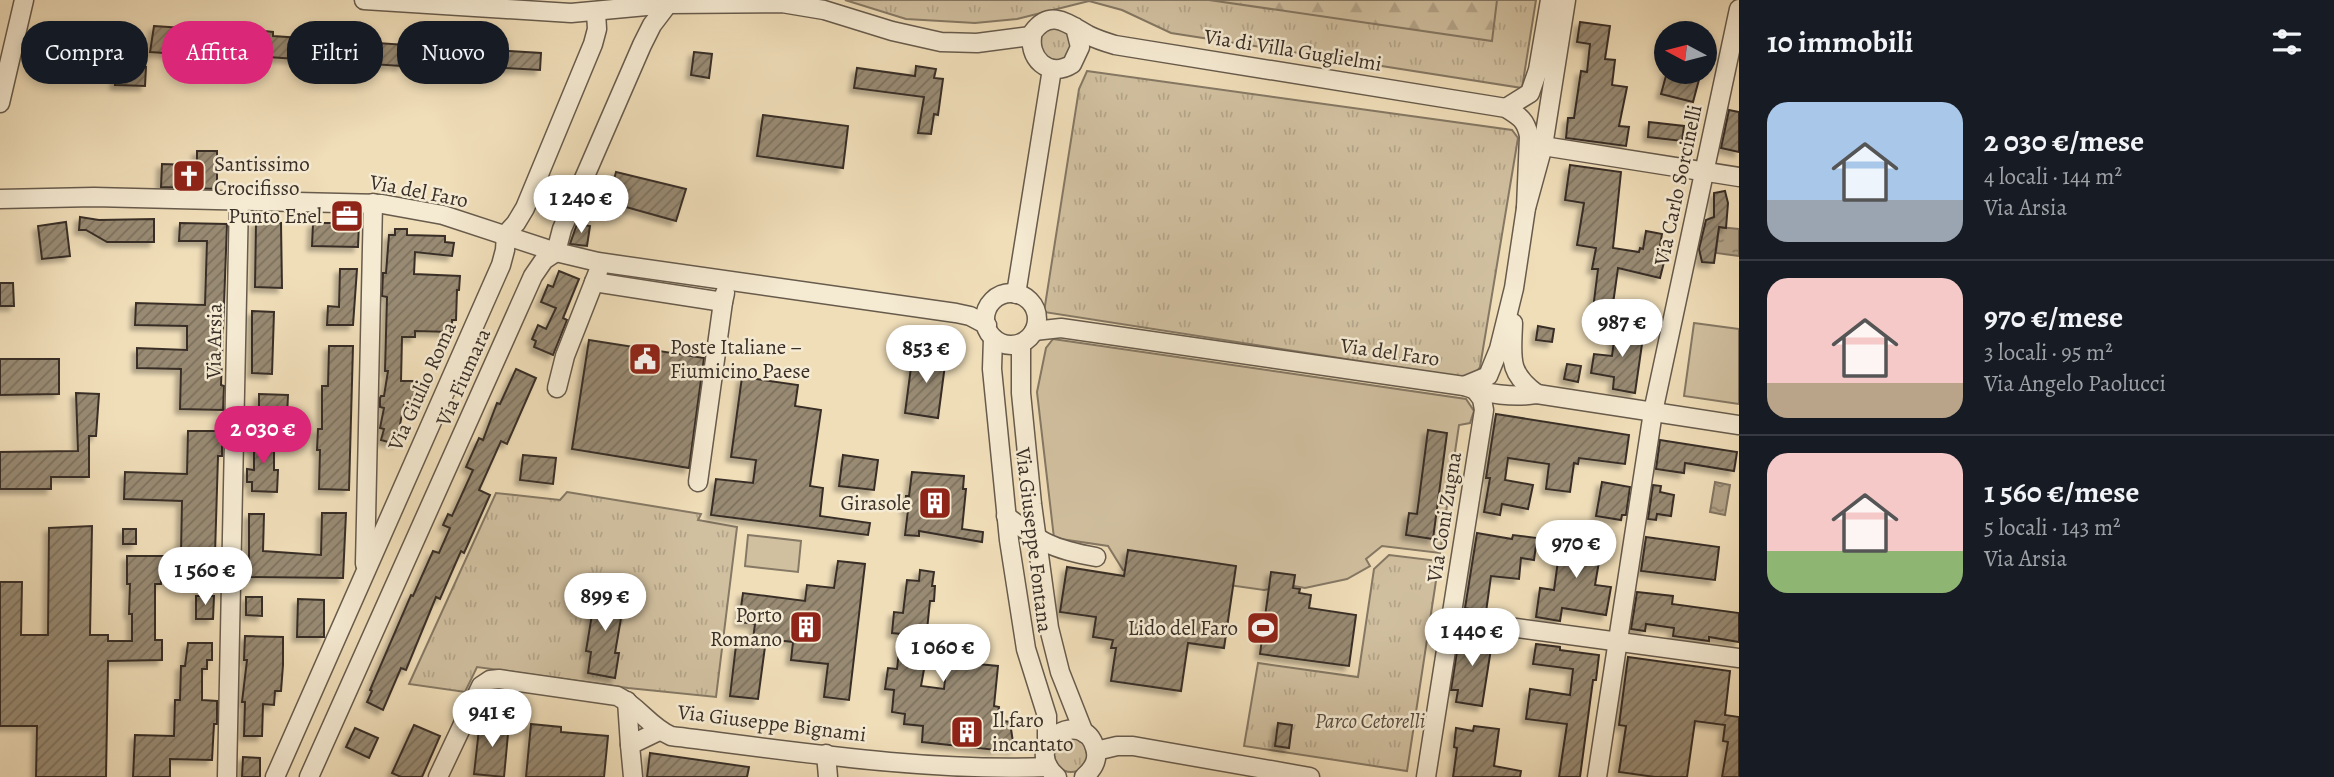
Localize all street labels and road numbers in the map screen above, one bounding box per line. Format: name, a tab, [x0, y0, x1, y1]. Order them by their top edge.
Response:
street label: Via di Villa Guglielmi	[1201, 22, 1384, 78]
street label: Via Carlo Sorcinelli	[1647, 102, 1709, 269]
street label: Via del Faro	[366, 168, 471, 214]
street label: Via Arsia	[199, 303, 229, 380]
street label: Via Giulio Roma	[381, 317, 463, 456]
street label: Via Fiumara	[429, 323, 497, 431]
street label: Via del Faro	[1338, 331, 1441, 373]
street label: Via Giuseppe Fontana	[1009, 445, 1059, 634]
street label: Via Coni Zugna	[1420, 450, 1468, 585]
street label: Via Giuseppe Bignami	[675, 697, 868, 748]

